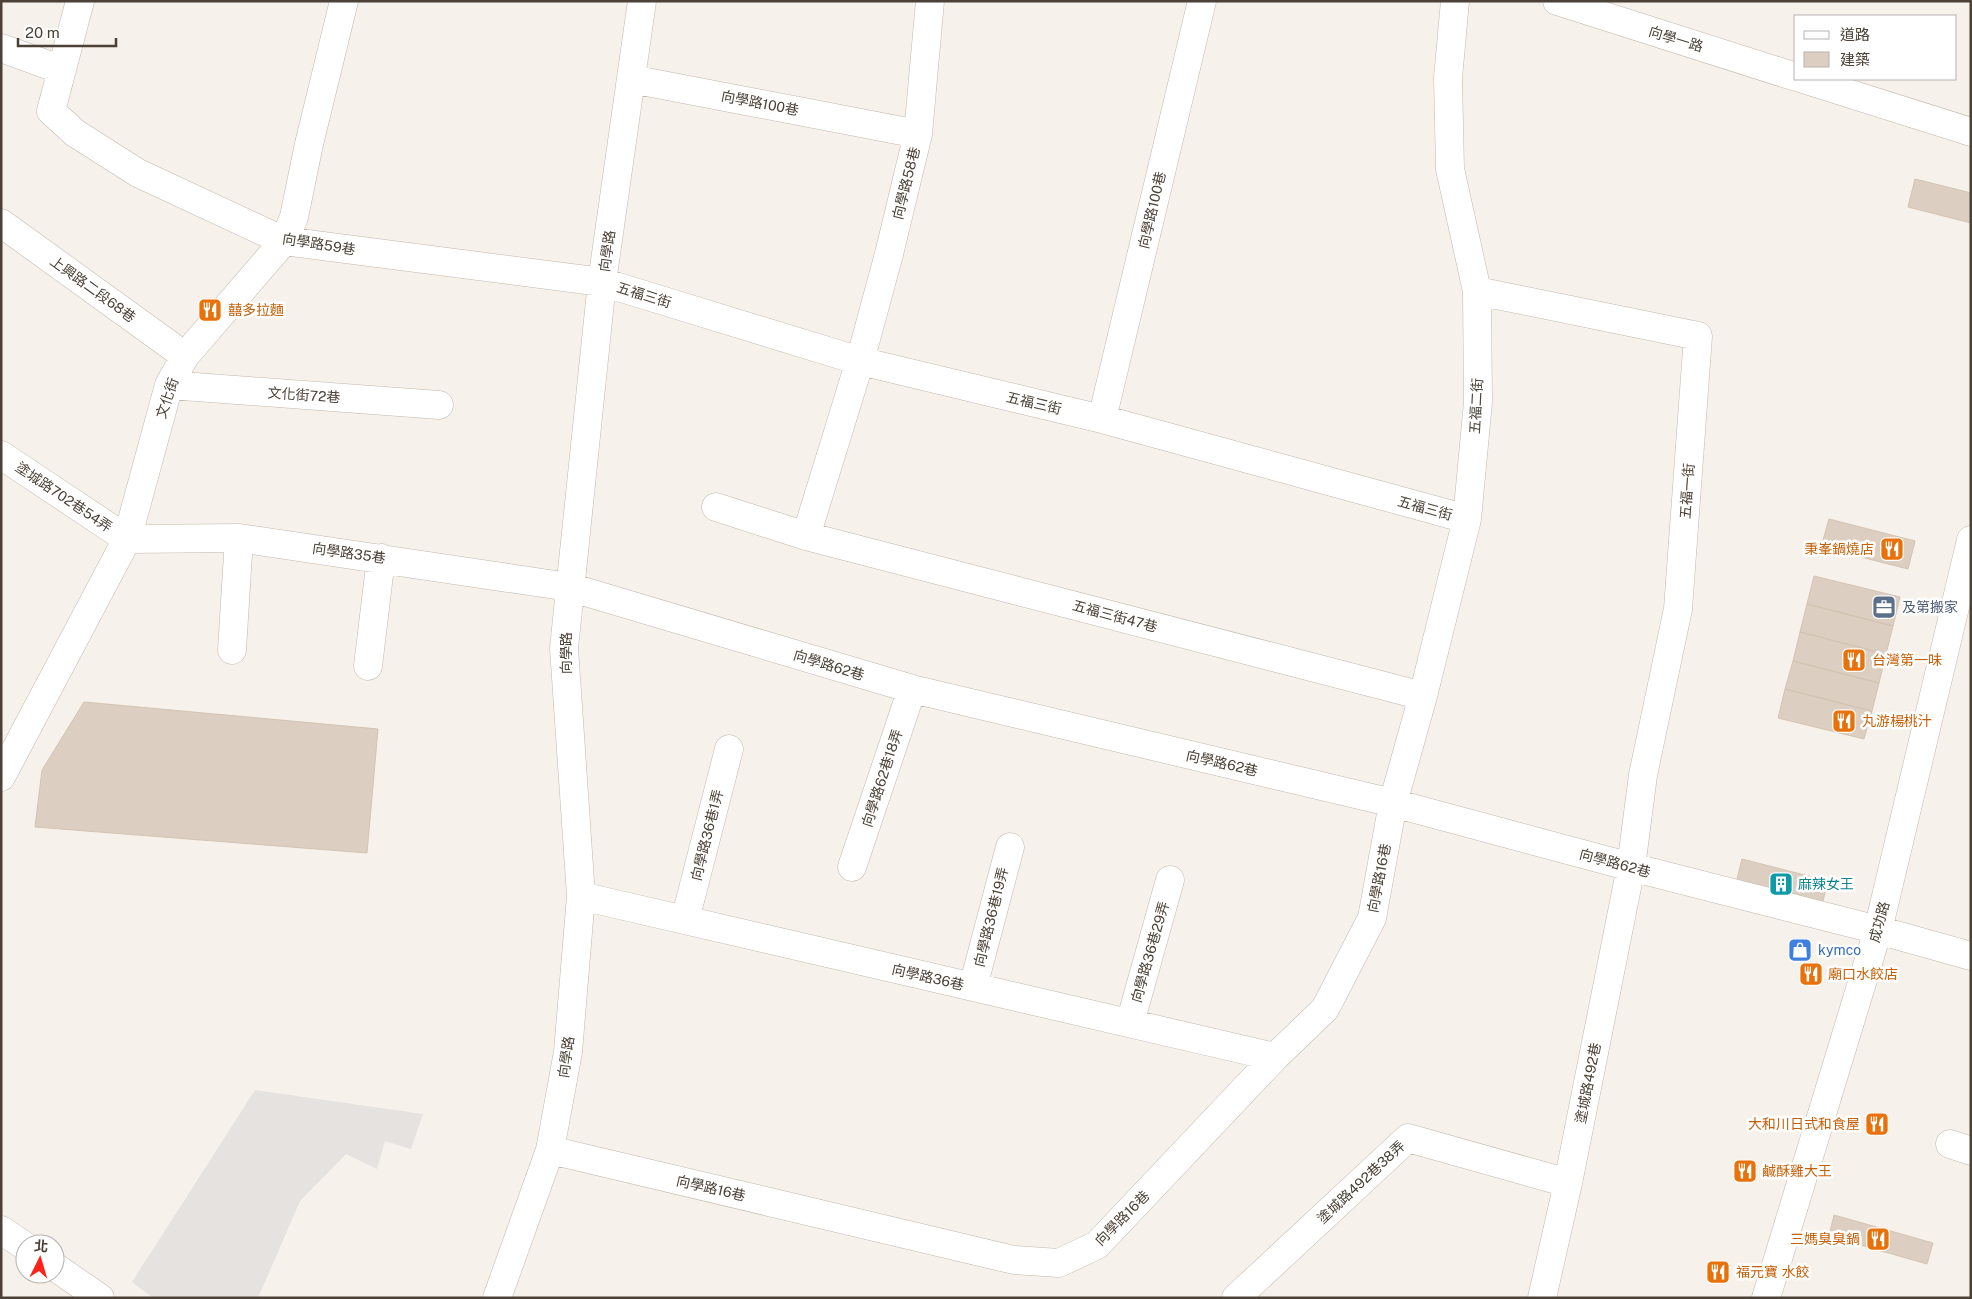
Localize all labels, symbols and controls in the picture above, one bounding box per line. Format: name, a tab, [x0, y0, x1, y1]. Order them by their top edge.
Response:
scale bar	[18, 15, 115, 47]
legend	[1794, 15, 1957, 80]
street label: 向學一路	[1647, 23, 1705, 55]
text: 20 m	[25, 24, 60, 41]
text: 道路	[1840, 26, 1870, 43]
text: 建築	[1840, 51, 1870, 68]
street label: 向學路100巷	[720, 88, 800, 118]
street label: 向學路58巷	[889, 145, 923, 221]
street label: 向學路100巷	[1135, 170, 1169, 250]
street label: 向學路	[596, 229, 618, 273]
street label: 向學路59巷	[281, 230, 357, 258]
street label: 上興路二段68巷	[47, 253, 139, 325]
street label: 五福三街	[615, 279, 673, 311]
restaurant icon: 囍多拉麵	[197, 297, 223, 323]
place label: 囍多拉麵	[228, 302, 284, 318]
street label: 文化街	[153, 376, 181, 420]
street label: 五福二街	[1467, 378, 1485, 434]
street label: 文化街72巷	[267, 384, 341, 406]
street label: 五福三街	[1005, 389, 1063, 417]
street label: 塗城路702巷54弄	[13, 459, 115, 535]
street label: 五福一街	[1677, 463, 1697, 519]
street label: 五福三街	[1396, 493, 1454, 523]
restaurant icon: 秉峯鍋燒店	[1879, 536, 1905, 562]
street label: 向學路35巷	[311, 540, 387, 566]
place label: 秉峯鍋燒店	[1804, 541, 1874, 557]
office icon: 及第搬家	[1871, 594, 1897, 620]
street label: 五福三街47巷	[1071, 597, 1159, 635]
place label: 及第搬家	[1902, 599, 1958, 615]
street label: 向學路	[558, 632, 574, 674]
street label: 向學路62巷	[792, 647, 866, 683]
restaurant icon: 台灣第一味	[1841, 647, 1867, 673]
place label: 台灣第一味	[1872, 652, 1942, 668]
restaurant icon: 丸游楊桃汁	[1831, 708, 1857, 734]
place label: 丸游楊桃汁	[1862, 713, 1932, 729]
street label: 向學路62巷18弄	[859, 727, 905, 829]
street label: 向學路62巷	[1185, 747, 1259, 779]
street label: 向學路36巷1弄	[688, 788, 726, 882]
street label: 向學路16巷	[1364, 842, 1394, 914]
street label: 向學路62巷	[1578, 846, 1652, 880]
street label: 向學路36巷19弄	[971, 866, 1011, 968]
building icon: 麻辣女王	[1768, 871, 1794, 897]
place label: 麻辣女王	[1798, 876, 1854, 892]
street label: 向學路36巷29弄	[1128, 900, 1172, 1004]
street label: 成功路	[1866, 900, 1892, 944]
shop icon: kymco	[1787, 937, 1813, 963]
place label: kymco	[1818, 942, 1861, 958]
street label: 向學路36巷	[890, 961, 966, 993]
restaurant icon: 廟口水餃店	[1798, 961, 1824, 987]
place label: 廟口水餃店	[1828, 966, 1898, 982]
street label: 向學路	[555, 1035, 577, 1079]
street label: 塗城路492巷	[1572, 1041, 1604, 1125]
restaurant icon: 大和川日式和食屋	[1864, 1111, 1890, 1137]
place label: 大和川日式和食屋	[1748, 1116, 1860, 1132]
street label: 塗城路492巷38弄	[1314, 1137, 1408, 1227]
restaurant icon: 鹹酥雞大王	[1732, 1158, 1758, 1184]
place label: 鹹酥雞大王	[1762, 1163, 1832, 1179]
street label: 向學路16巷	[675, 1172, 747, 1204]
street label: 向學路16巷	[1091, 1187, 1153, 1249]
restaurant icon: 三媽臭臭鍋	[1865, 1226, 1891, 1252]
place label: 三媽臭臭鍋	[1790, 1231, 1860, 1247]
north arrow	[15, 1234, 65, 1284]
text: 北	[33, 1237, 49, 1255]
restaurant icon: 福元寶 水餃	[1705, 1259, 1731, 1285]
place label: 福元寶 水餃	[1736, 1264, 1809, 1280]

